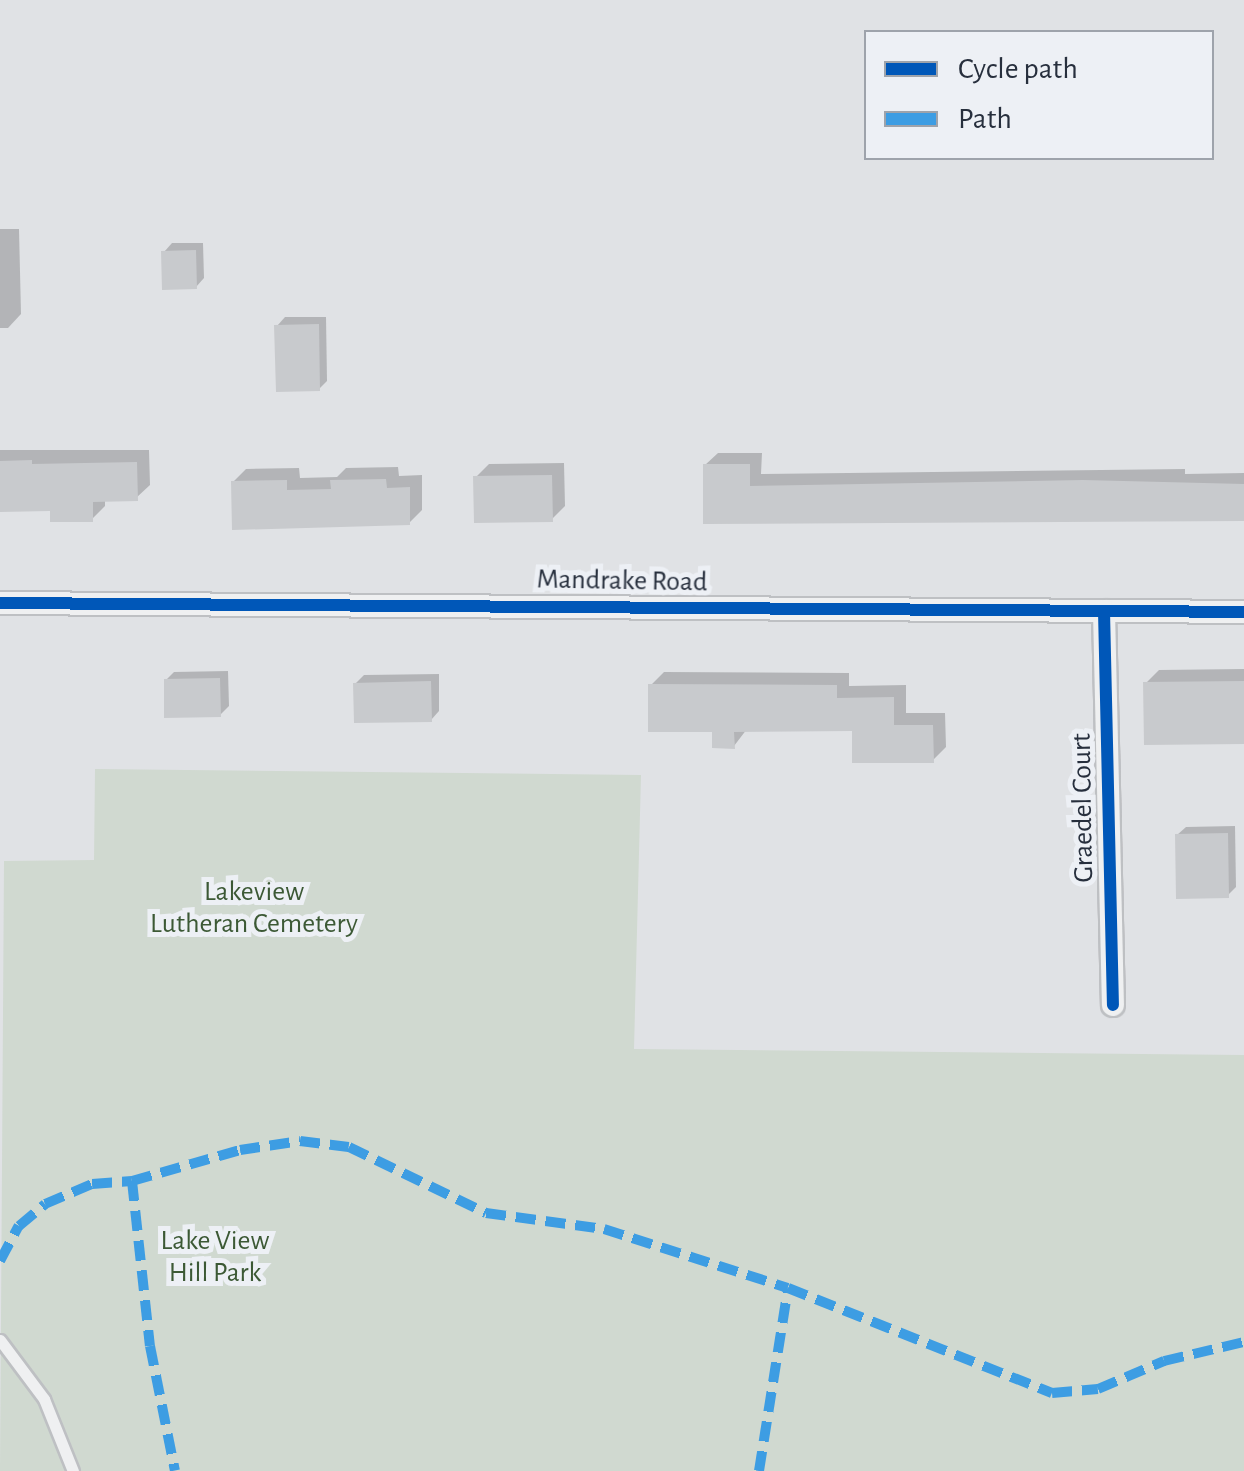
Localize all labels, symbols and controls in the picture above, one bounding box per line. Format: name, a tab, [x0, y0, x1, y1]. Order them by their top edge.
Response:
legend	[864, 30, 1214, 160]
text: Cycle path	[958, 54, 1078, 84]
text: Path	[958, 104, 1012, 134]
street label: Mandrake Road	[536, 563, 708, 599]
street label: Graedel Court	[1065, 733, 1101, 883]
park label: Lakeview Lutheran Cemetery	[150, 875, 358, 941]
park label: Lake View Hill Park	[161, 1224, 269, 1290]

